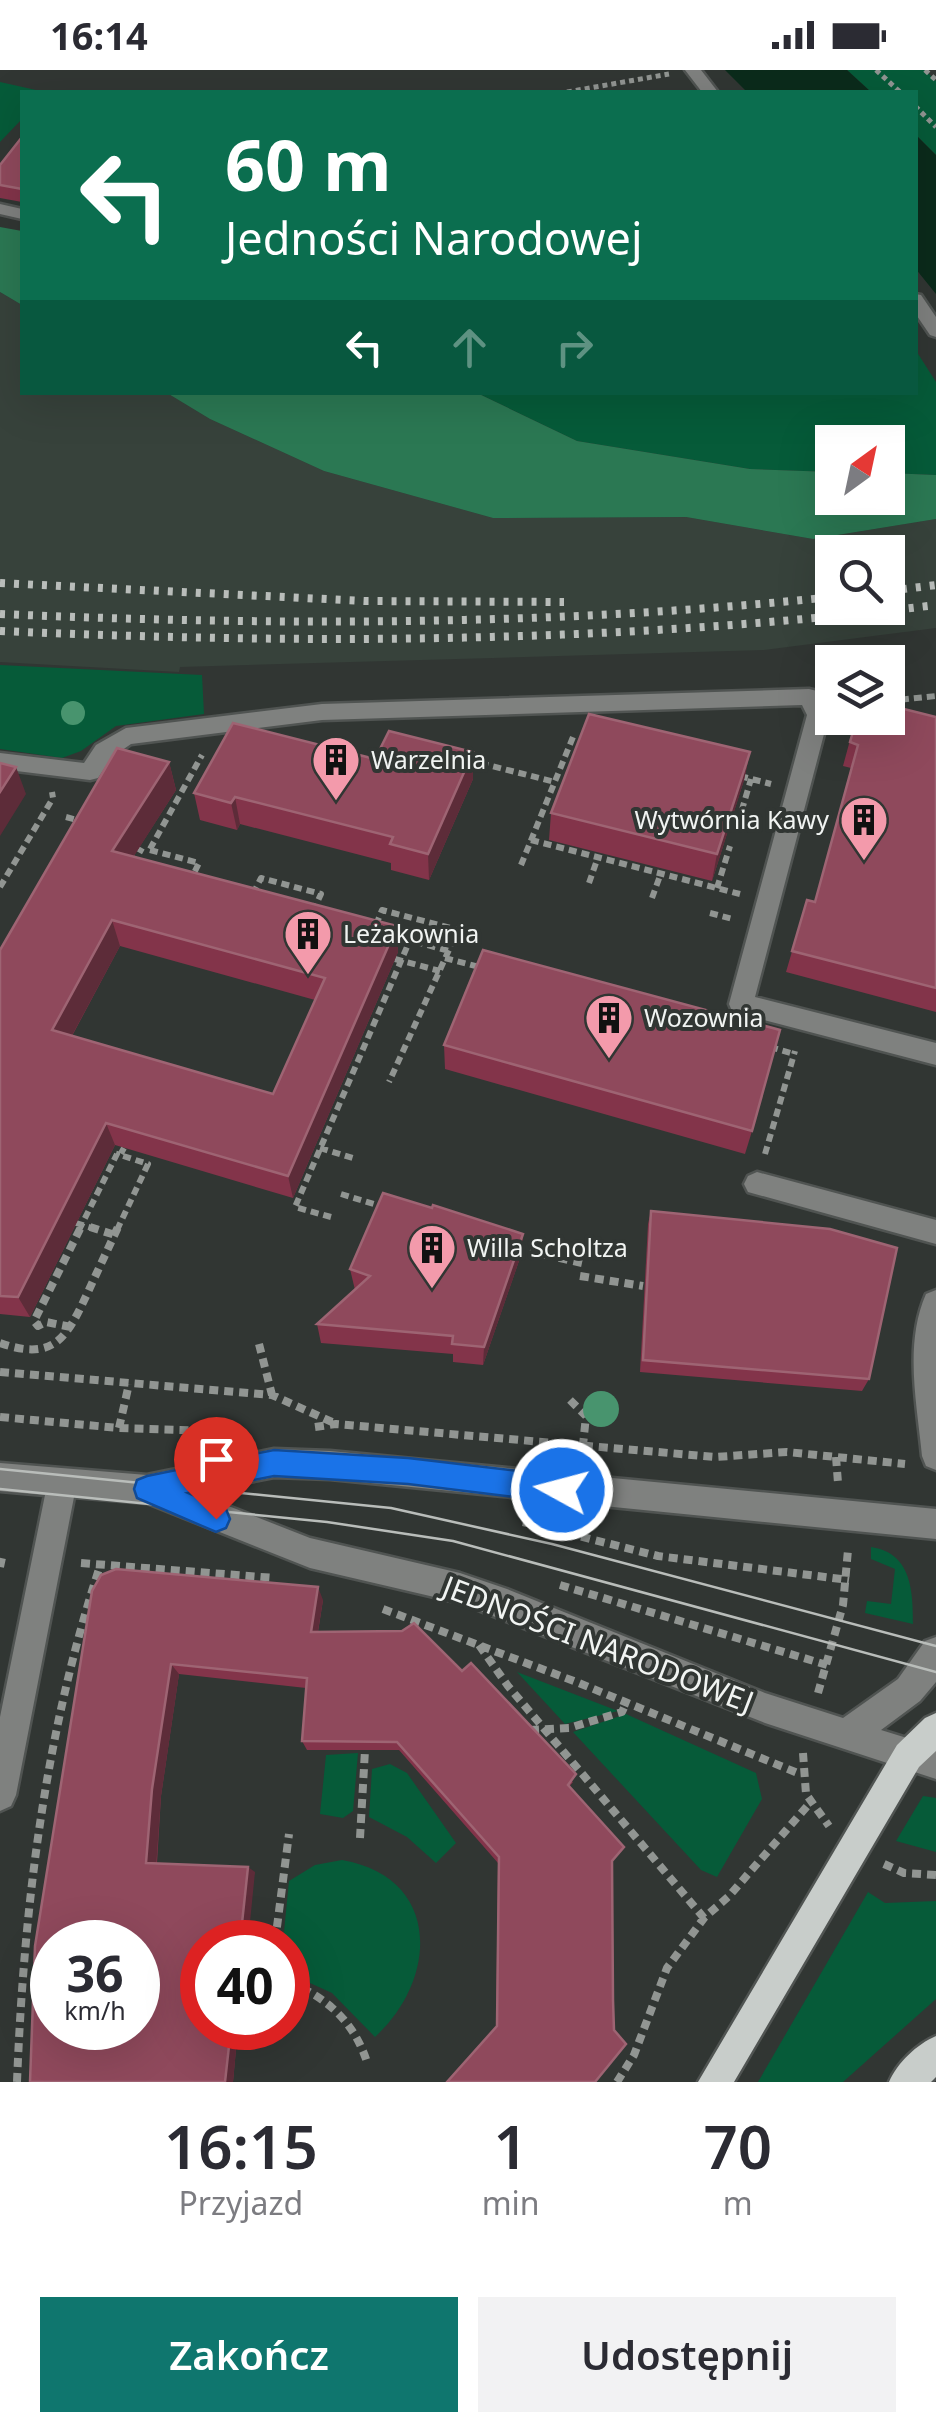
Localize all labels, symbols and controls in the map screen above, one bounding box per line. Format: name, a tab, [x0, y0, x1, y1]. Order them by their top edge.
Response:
text: 16:14	[50, 9, 148, 61]
text: 60 m	[225, 116, 392, 212]
icon: left	[60, 130, 190, 260]
text: Jedności Narodowej	[225, 207, 643, 268]
icon: left	[337, 320, 392, 375]
icon: ahead	[442, 320, 497, 375]
icon: right	[547, 320, 602, 375]
north arrow	[815, 425, 905, 515]
map controls	[815, 425, 905, 735]
button: search	[815, 535, 905, 625]
button: layers	[815, 645, 905, 735]
building icon: Warzelnia	[310, 734, 362, 802]
place label: Warzelnia	[371, 742, 486, 776]
building icon: Wytwórnia Kawy	[838, 794, 890, 862]
place label: Wytwórnia Kawy	[635, 802, 829, 836]
building icon: Leżakownia	[282, 908, 334, 976]
place label: Leżakownia	[343, 916, 479, 950]
building icon: Wozownia	[583, 992, 635, 1060]
place label: Wozownia	[644, 1000, 764, 1034]
building icon: Willa Scholtza	[406, 1222, 458, 1290]
place label: Willa Scholtza	[467, 1230, 628, 1264]
pin	[174, 1417, 259, 1520]
icon: arrive	[189, 1432, 244, 1487]
position arrow	[510, 1438, 614, 1542]
street label: JEDNOŚCI NARODOWEJ	[434, 1564, 760, 1722]
speed limit sign: 40	[180, 1920, 310, 2050]
text: 36	[66, 1939, 124, 2007]
text: km/h	[64, 1993, 126, 2027]
text: 16:15	[164, 2105, 318, 2187]
text: 1	[493, 2105, 528, 2187]
text: 70	[703, 2105, 772, 2187]
text: Przyjazd	[178, 2181, 303, 2224]
text: min	[482, 2181, 540, 2224]
text: m	[723, 2181, 753, 2224]
button: Zakończ	[40, 2297, 458, 2412]
button: Udostępnij	[478, 2297, 896, 2412]

